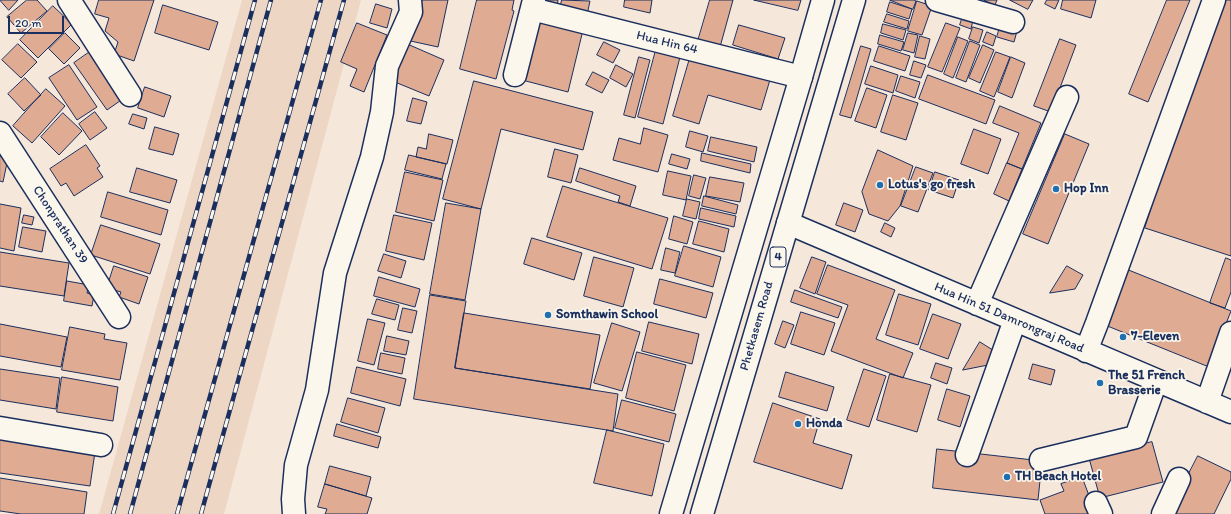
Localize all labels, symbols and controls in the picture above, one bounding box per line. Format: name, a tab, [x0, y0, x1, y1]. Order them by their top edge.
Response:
scale bar	[10, 8, 66, 34]
text: 20 m	[15, 16, 42, 30]
street label: Hua Hin 64	[635, 28, 699, 58]
place label: Lotus's go fresh	[888, 177, 975, 193]
marker: Lotus's go fresh	[875, 180, 885, 190]
place label: Hop Inn	[1064, 181, 1109, 197]
street label: Chonprathan 39	[29, 183, 91, 267]
marker: Hop Inn	[1051, 184, 1061, 194]
road number: 4	[770, 247, 786, 267]
street label: Hua Hin 51 Damrongraj Road	[932, 279, 1086, 357]
street label: Phetkasem Road	[737, 280, 777, 372]
place label: Somthawin School	[556, 307, 658, 323]
marker: Somthawin School	[543, 310, 553, 320]
place label: 7-Eleven	[1131, 329, 1179, 345]
marker: 7-Eleven	[1118, 332, 1128, 342]
place label: The 51 French Brasserie	[1108, 368, 1185, 399]
marker: The 51 French Brasserie	[1095, 378, 1105, 388]
place label: Honda	[806, 416, 842, 432]
marker: Honda	[793, 419, 803, 429]
place label: TH Beach Hotel	[1015, 469, 1101, 485]
marker: TH Beach Hotel	[1002, 472, 1012, 482]

